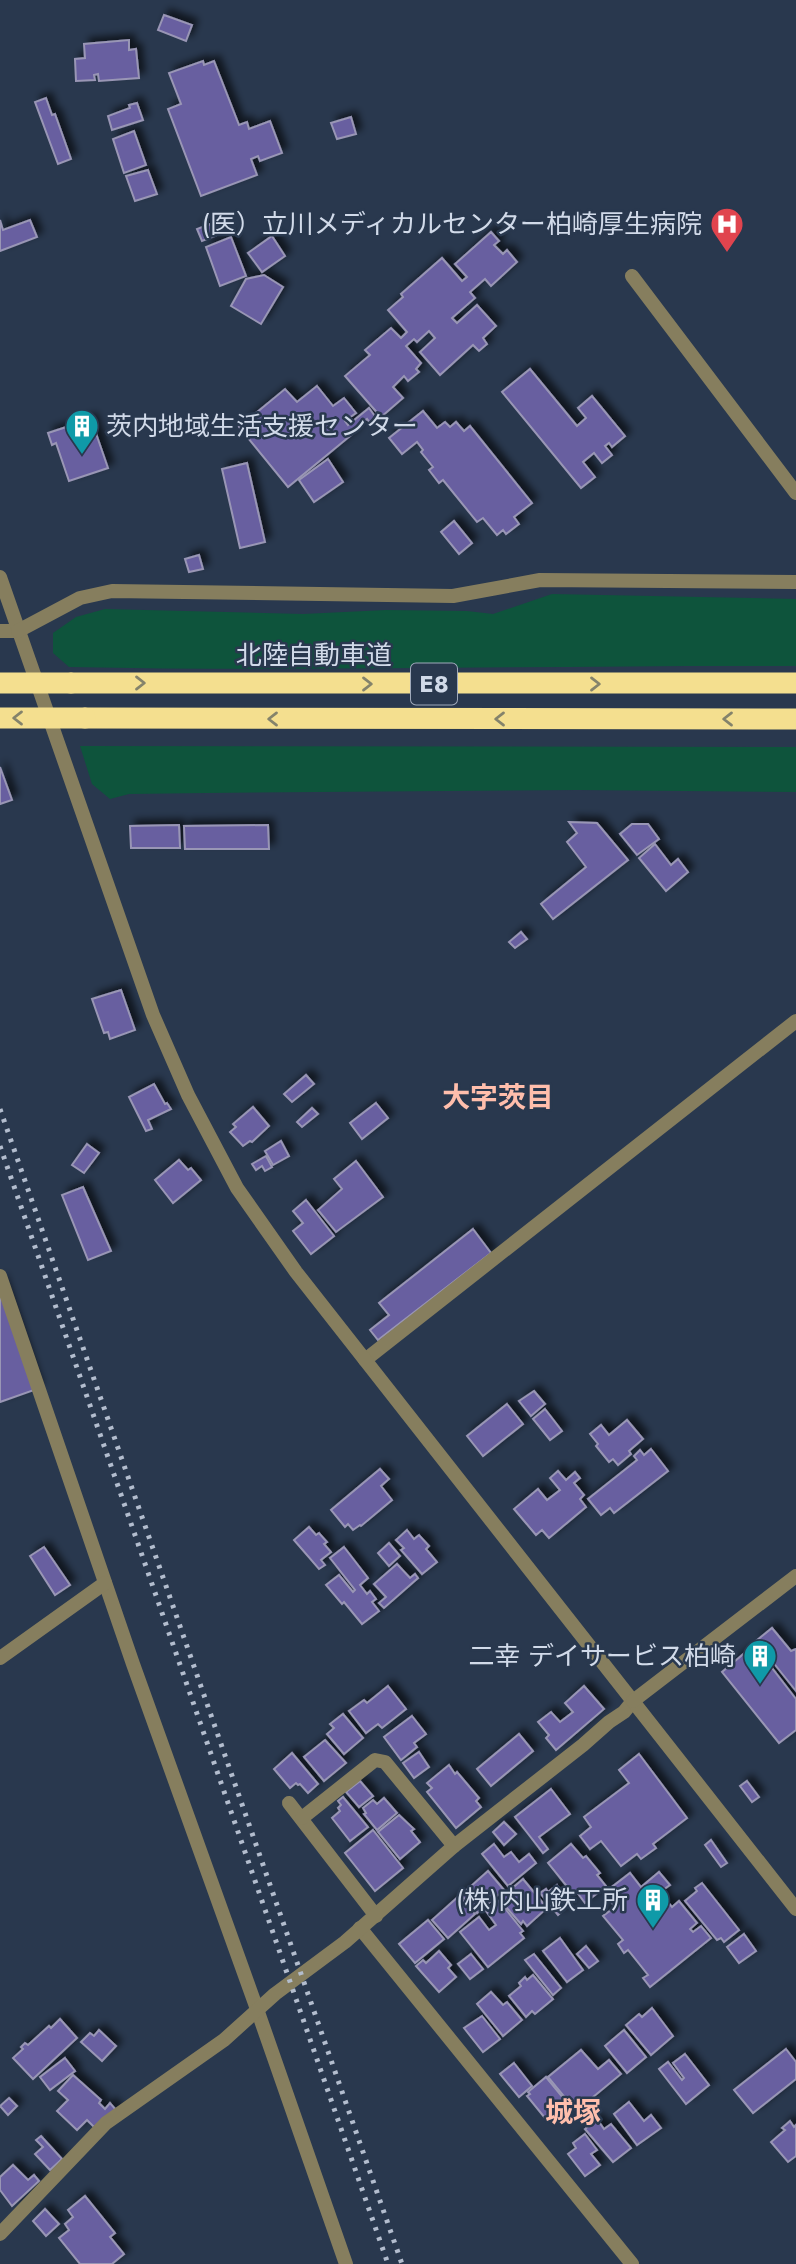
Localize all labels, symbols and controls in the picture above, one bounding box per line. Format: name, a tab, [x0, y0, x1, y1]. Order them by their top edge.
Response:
place label: (医）立川メディカルセンター柏崎厚生病院	[202, 205, 702, 243]
hospital icon: (医）立川メディカルセンター柏崎厚生病院	[708, 205, 746, 254]
building icon: 茨内地域生活支援センター	[63, 407, 101, 456]
place label: 茨内地域生活支援センター	[106, 407, 418, 445]
street label: 北陸自動車道	[236, 636, 392, 674]
road number: E8	[411, 664, 457, 704]
one-way arrow	[135, 675, 145, 691]
one-way arrow	[362, 676, 373, 691]
one-way arrow	[590, 676, 600, 692]
one-way arrow	[12, 710, 23, 726]
one-way arrow	[267, 711, 278, 726]
one-way arrow	[495, 711, 505, 727]
one-way arrow	[722, 711, 733, 727]
district label: 大字茨目	[442, 1077, 554, 1118]
place label: 二幸 デイサービス柏崎	[468, 1637, 736, 1675]
building icon: 二幸 デイサービス柏崎	[741, 1637, 779, 1686]
place label: (株)内山鉄工所	[456, 1881, 628, 1919]
building icon: (株)内山鉄工所	[634, 1881, 672, 1930]
district label: 城塚	[545, 2092, 601, 2133]

